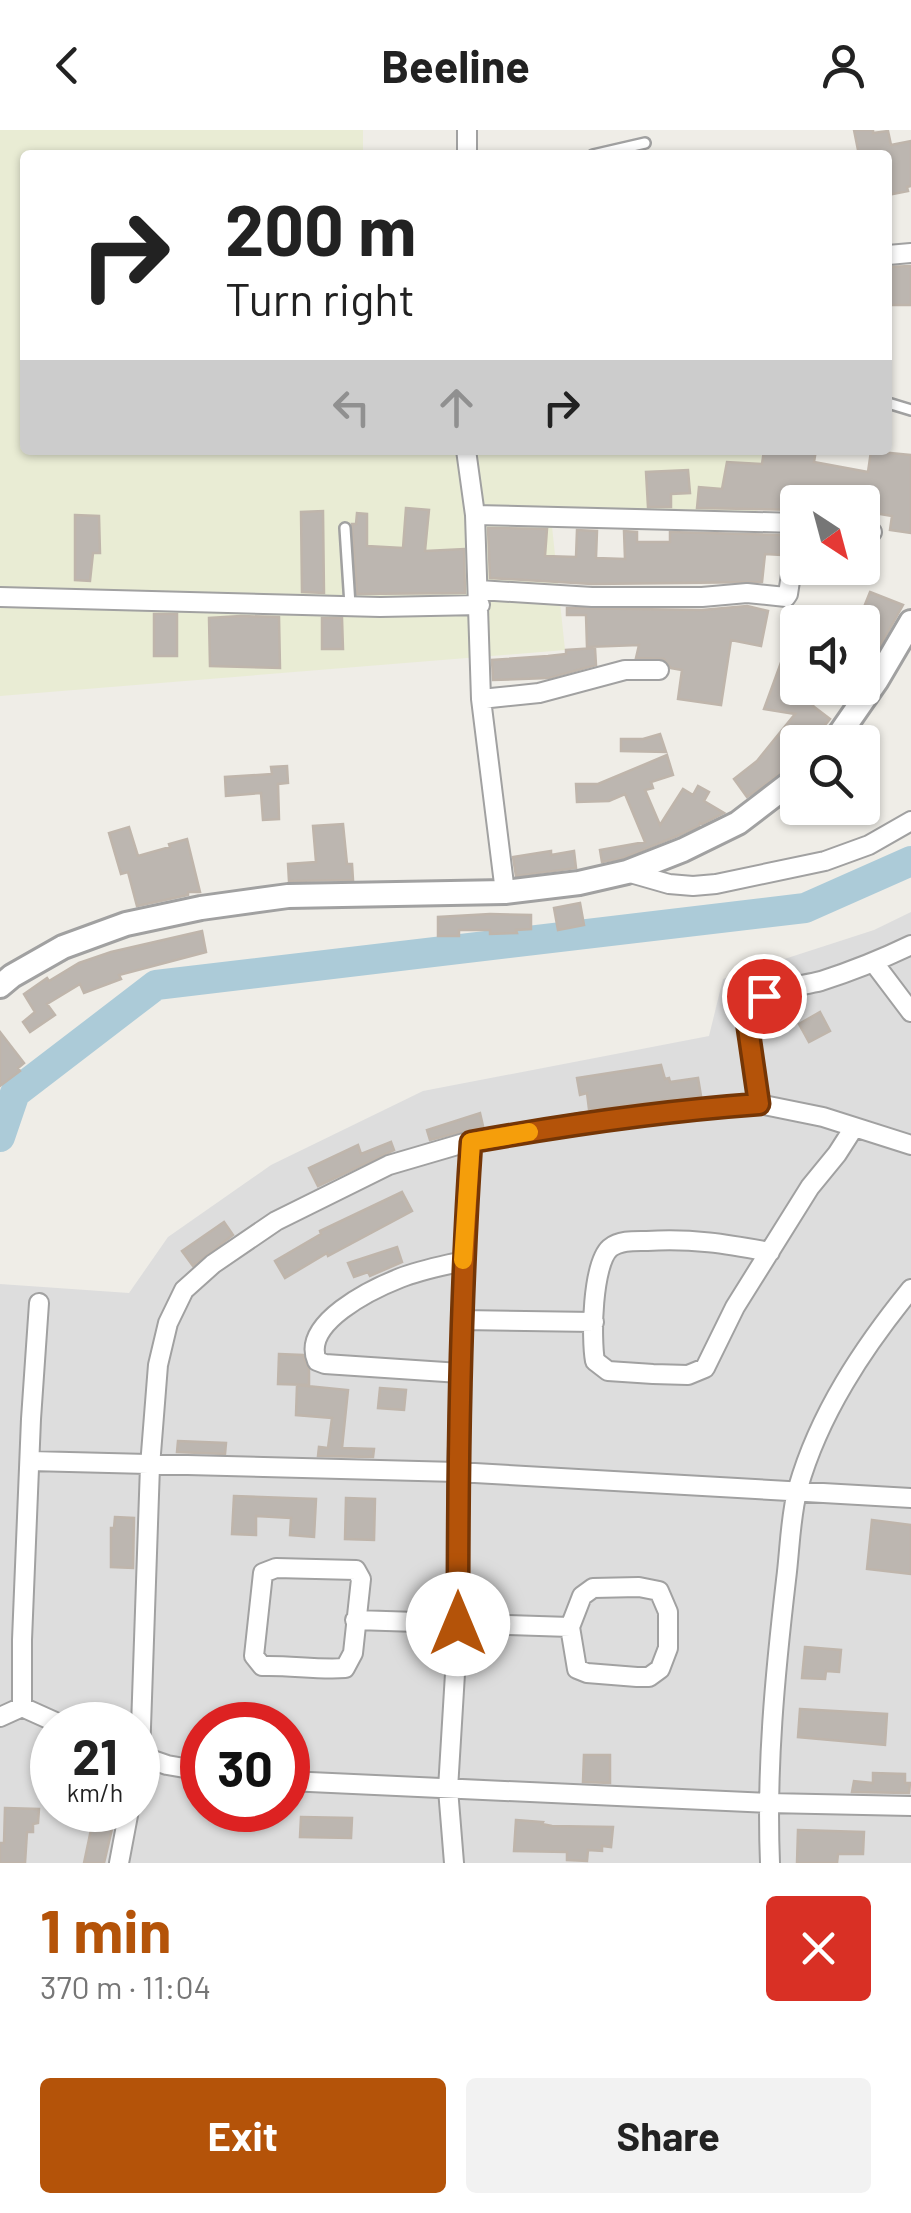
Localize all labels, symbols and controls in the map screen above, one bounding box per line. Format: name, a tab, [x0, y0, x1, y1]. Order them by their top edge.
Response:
icon: back	[40, 38, 95, 93]
text: Beeline	[381, 38, 530, 92]
icon: person	[816, 38, 871, 93]
text: 200 m	[225, 186, 416, 270]
icon: right	[60, 190, 190, 320]
text: Turn right	[225, 271, 415, 325]
icon: left	[324, 380, 379, 435]
icon: ahead	[429, 380, 484, 435]
icon: right	[534, 380, 589, 435]
north arrow	[780, 485, 880, 585]
map controls	[780, 485, 880, 825]
button: sound	[780, 605, 880, 705]
button: search	[780, 725, 880, 825]
pin	[722, 954, 807, 1039]
icon: arrive	[737, 969, 792, 1024]
position arrow	[406, 1572, 510, 1676]
speed limit sign: 30	[180, 1702, 310, 1832]
text: 21	[72, 1725, 118, 1785]
text: km/h	[67, 1777, 123, 1807]
text: 1 min	[40, 1893, 171, 1965]
button: close	[766, 1896, 871, 2001]
text: 370 m · 11:04	[40, 1967, 211, 2005]
button: Exit	[40, 2078, 446, 2193]
button: Share	[466, 2078, 871, 2193]

